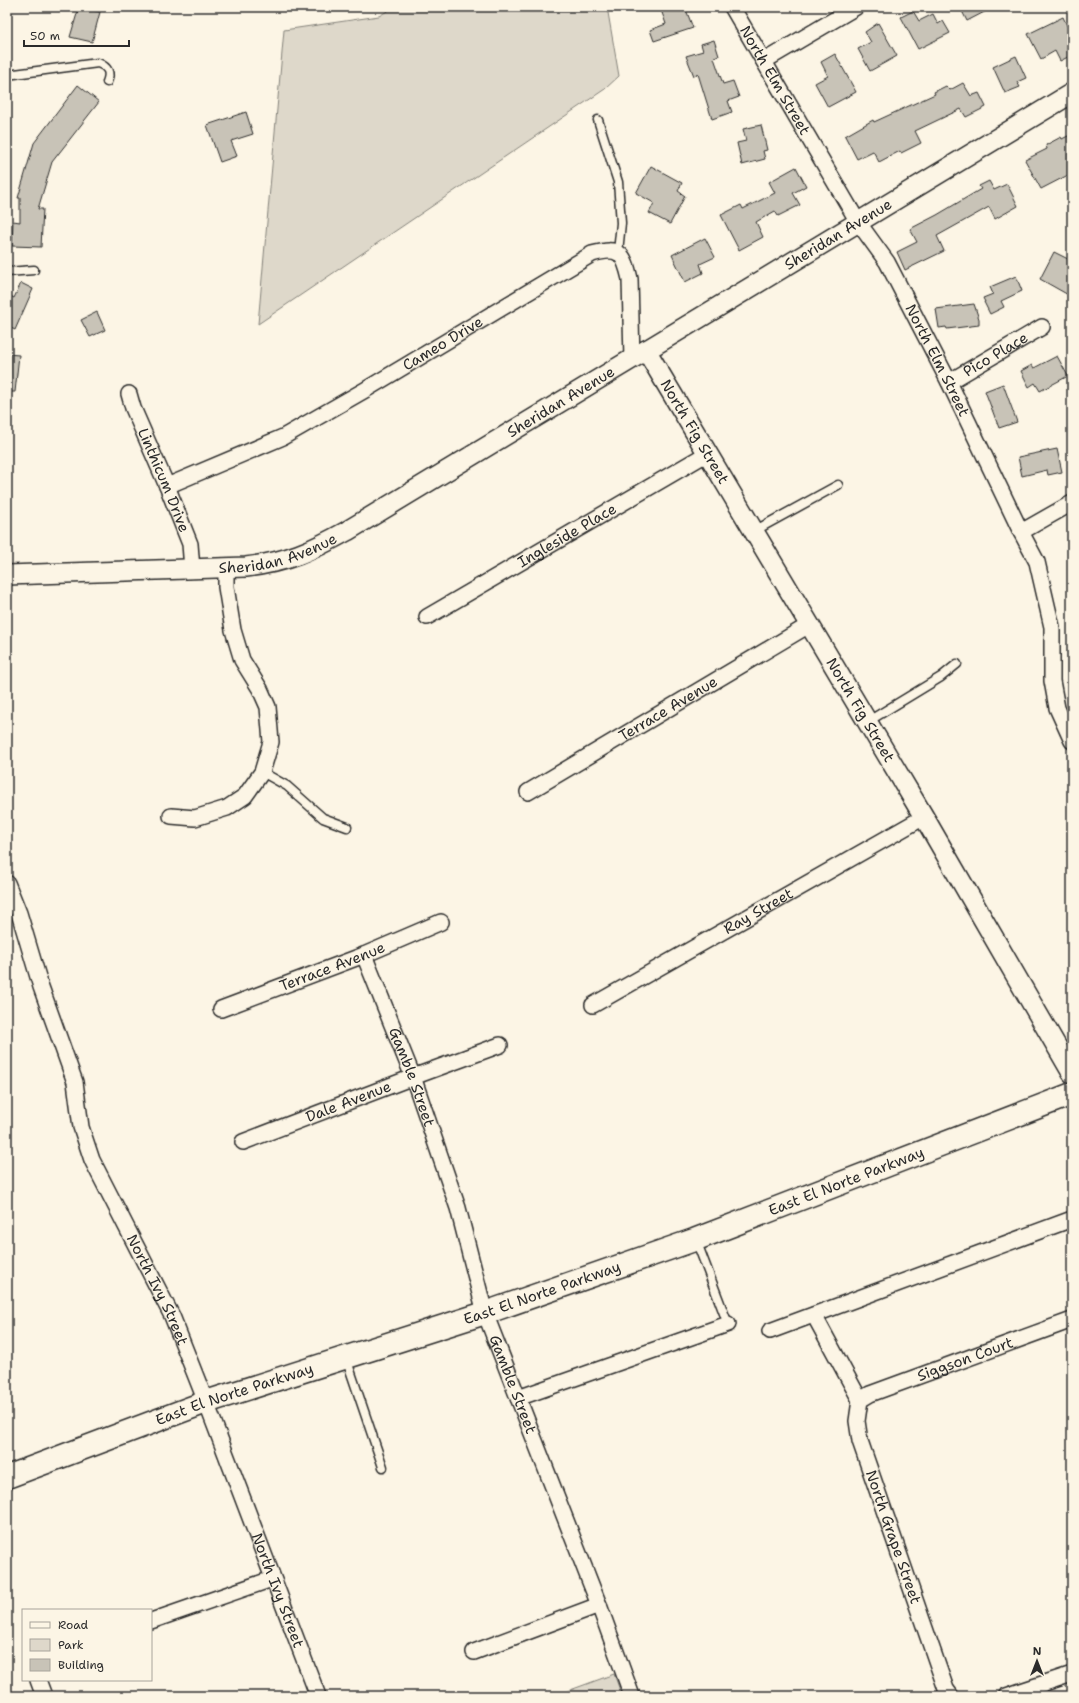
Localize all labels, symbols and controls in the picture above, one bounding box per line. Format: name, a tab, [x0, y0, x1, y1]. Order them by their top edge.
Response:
scale bar	[24, 22, 129, 48]
street label: North Elm Street	[735, 22, 815, 139]
text: 50 m	[30, 28, 60, 44]
street label: Sheridan Avenue	[781, 194, 896, 274]
street label: North Elm Street	[900, 301, 974, 420]
street label: Cameo Drive	[399, 312, 487, 375]
street label: Pico Place	[959, 327, 1032, 382]
street label: Sheridan Avenue	[503, 362, 618, 442]
street label: North Fig Street	[656, 376, 733, 488]
street label: Linthicum Drive	[133, 425, 194, 535]
street label: Ingleside Place	[514, 499, 620, 572]
street label: Sheridan Avenue	[218, 528, 340, 578]
street label: North Fig Street	[821, 654, 899, 766]
street label: Terrace Avenue	[615, 672, 721, 746]
street label: Ray Street	[720, 883, 797, 939]
street label: Terrace Avenue	[277, 937, 388, 996]
street label: Gamble Street	[384, 1024, 439, 1129]
street label: Dale Avenue	[303, 1076, 394, 1127]
street label: East El Norte Parkway	[765, 1142, 927, 1220]
street label: North Ivy Street	[122, 1231, 193, 1348]
street label: East El Norte Parkway	[461, 1256, 623, 1329]
street label: Gamble Street	[485, 1332, 541, 1437]
street label: Siggson Court	[914, 1332, 1016, 1386]
street label: East El Norte Parkway	[153, 1358, 316, 1430]
street label: North Grape Street	[861, 1467, 926, 1607]
street label: North Ivy Street	[247, 1530, 309, 1651]
legend	[22, 1609, 152, 1681]
text: Road	[58, 1617, 89, 1633]
text: Park	[58, 1637, 84, 1653]
north arrow	[1017, 1641, 1057, 1681]
text: N	[1033, 1644, 1042, 1659]
text: Building	[58, 1657, 104, 1673]

